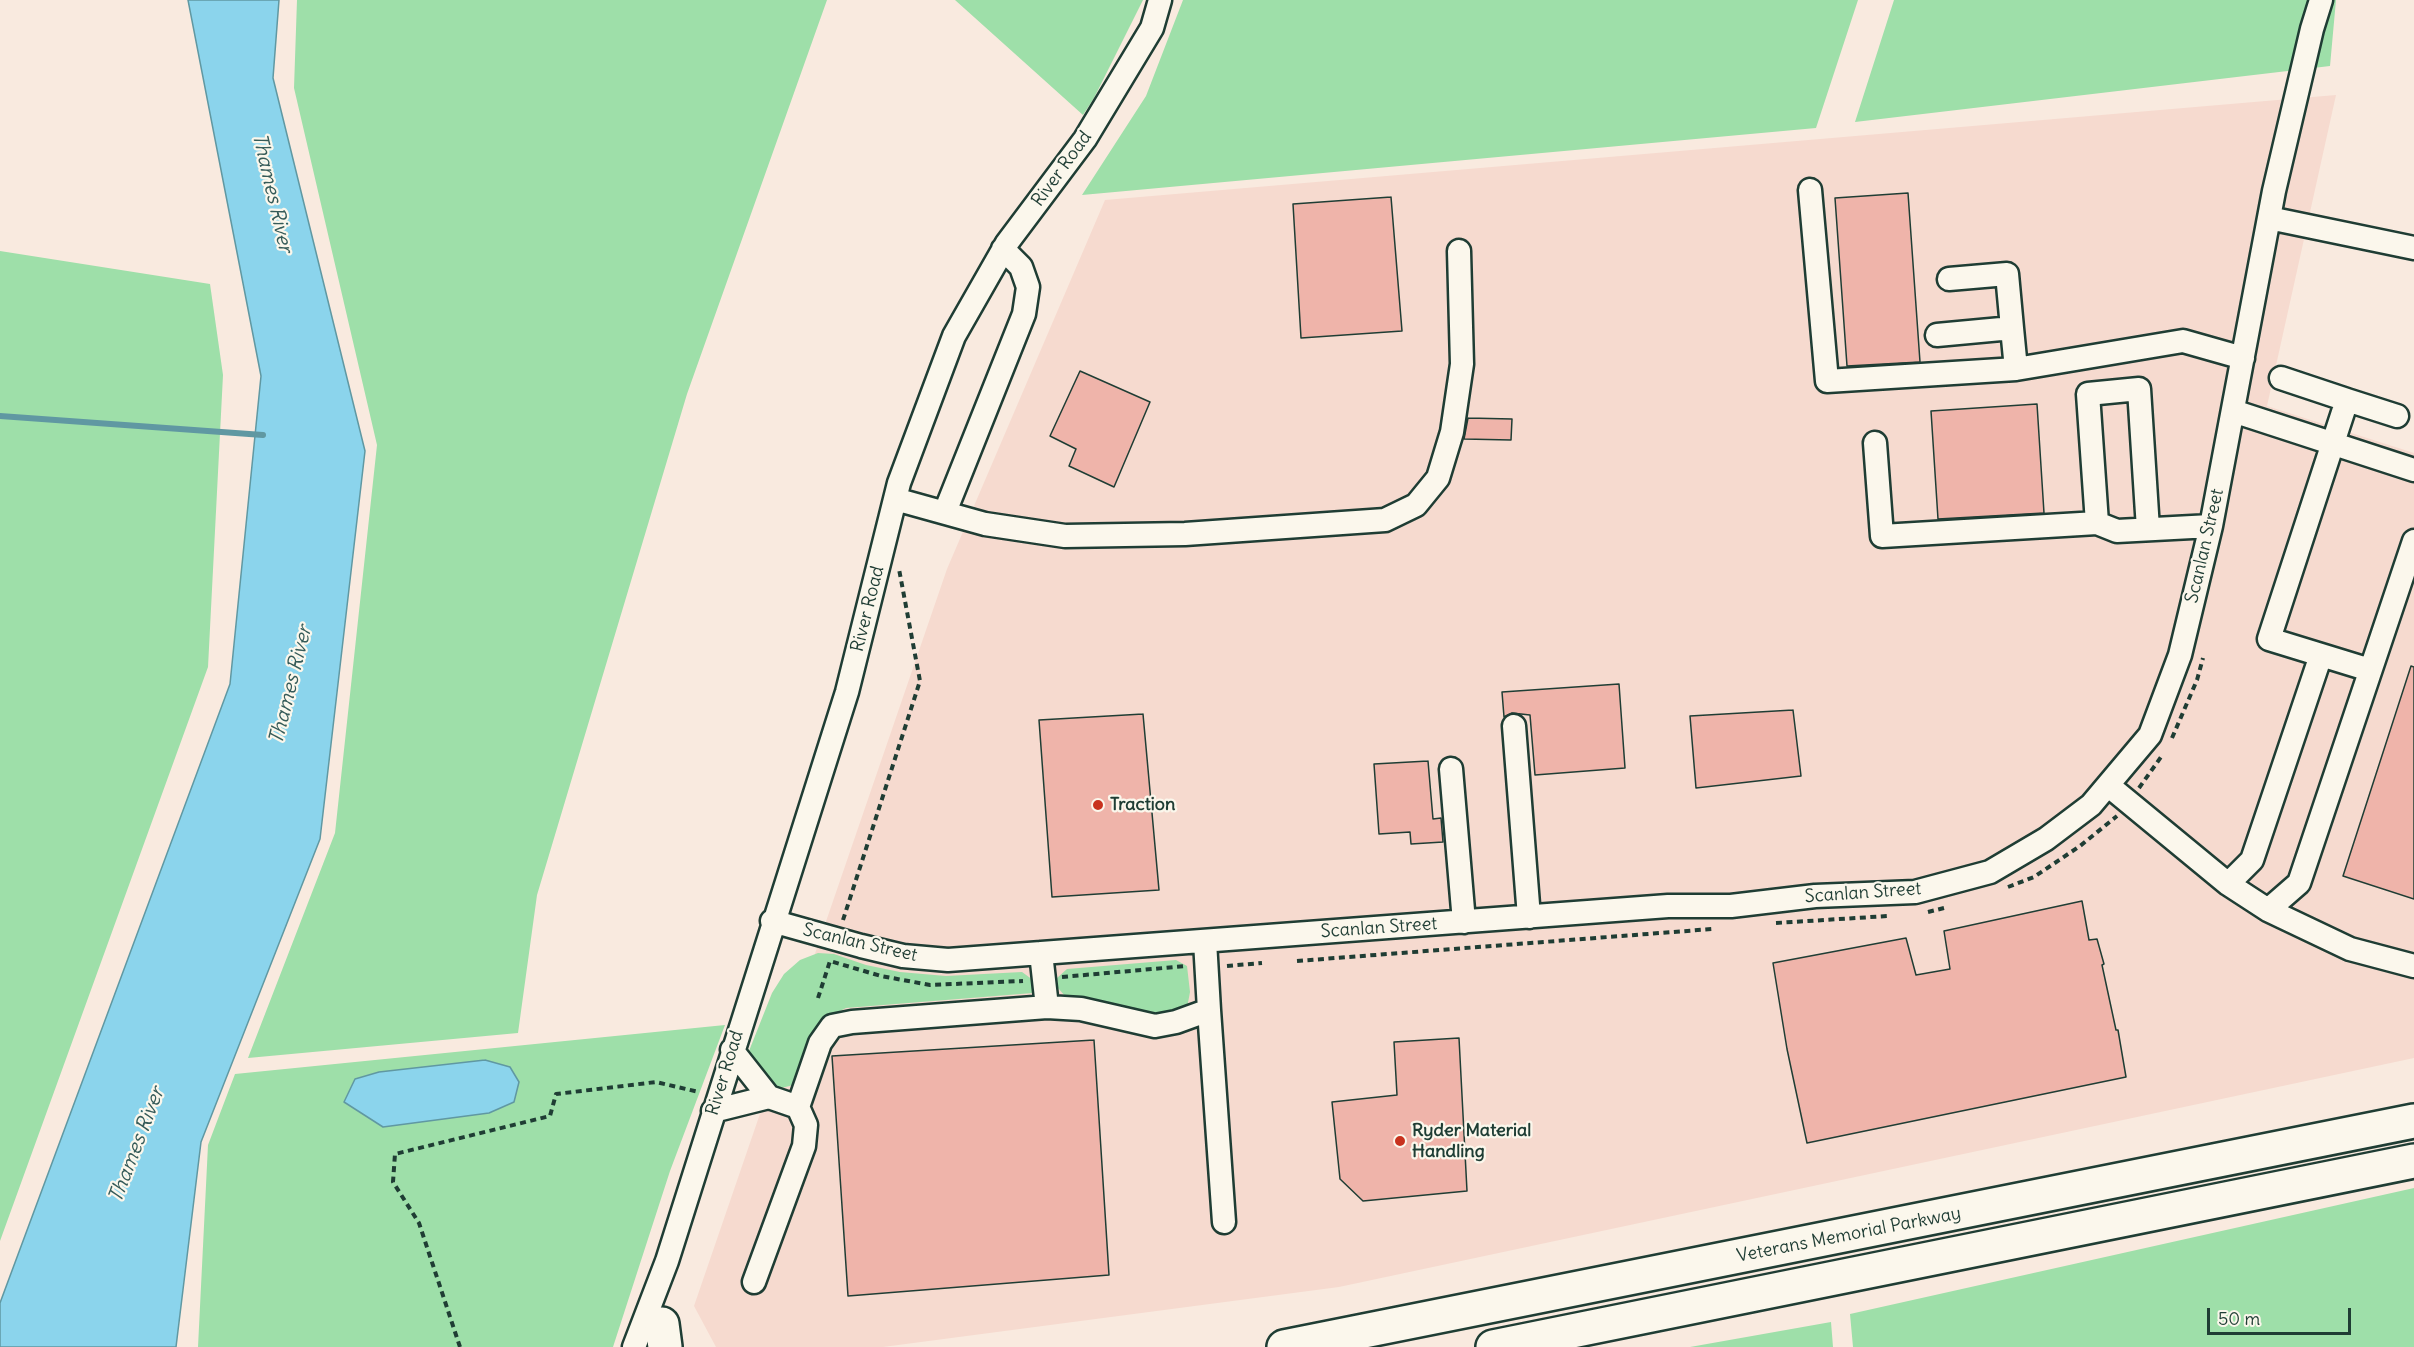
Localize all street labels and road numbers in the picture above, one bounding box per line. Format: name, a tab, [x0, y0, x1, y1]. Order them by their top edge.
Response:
street label: River Road	[1027, 127, 1097, 211]
street label: Scanlan Street	[2181, 487, 2229, 605]
street label: River Road	[847, 564, 889, 654]
street label: Scanlan Street	[1804, 878, 1922, 908]
street label: Scanlan Street	[1320, 913, 1438, 943]
street label: Scanlan Street	[801, 919, 919, 967]
street label: River Road	[702, 1028, 748, 1118]
street label: Veterans Memorial Parkway	[1735, 1203, 1963, 1267]

